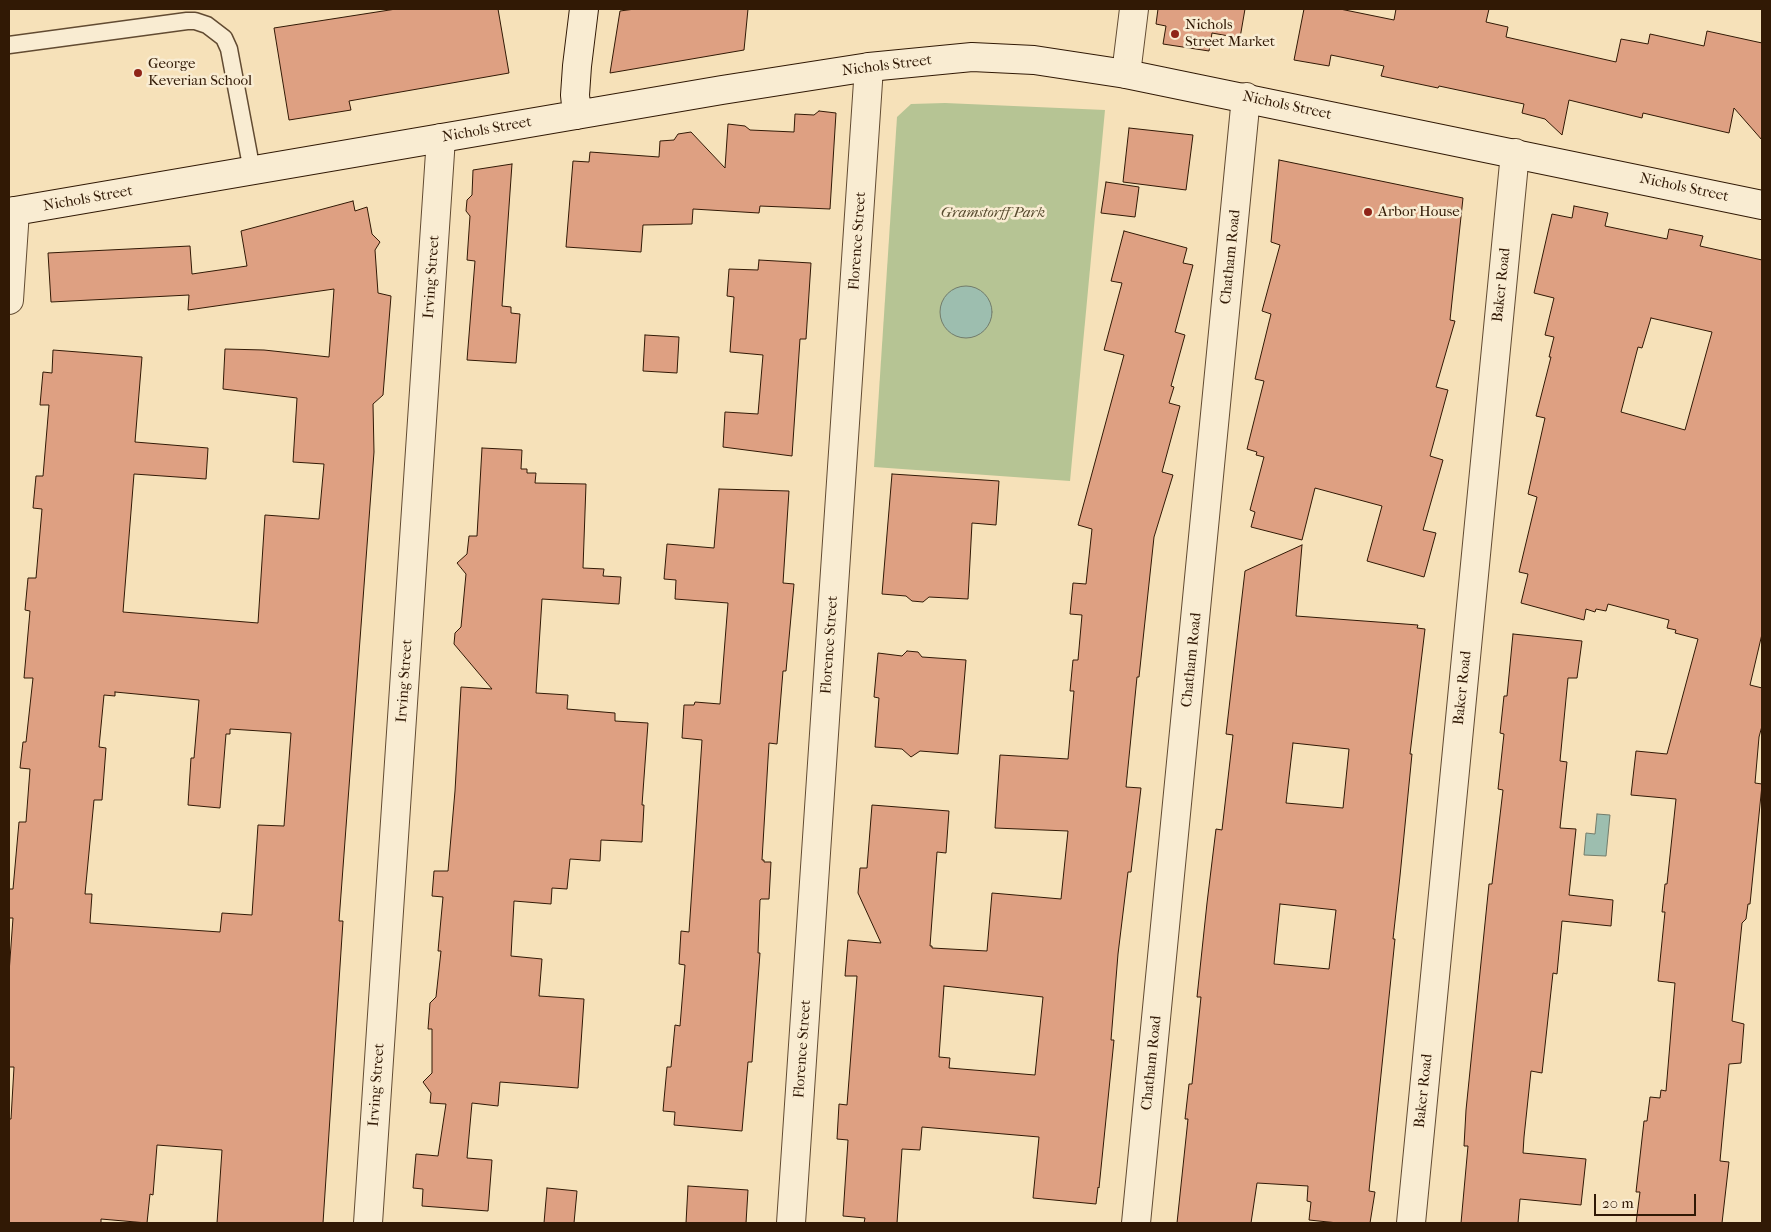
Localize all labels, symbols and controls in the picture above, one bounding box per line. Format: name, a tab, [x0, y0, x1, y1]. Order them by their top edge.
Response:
place label: Nichols Street Market	[1185, 16, 1275, 51]
marker: Nichols Street Market	[1169, 28, 1181, 40]
street label: Nichols Street	[841, 52, 933, 80]
place label: George Keverian School	[148, 55, 252, 90]
marker: George Keverian School	[132, 67, 144, 79]
street label: Nichols Street	[1241, 88, 1333, 124]
street label: Nichols Street	[441, 113, 533, 147]
street label: Nichols Street	[1638, 170, 1730, 206]
street label: Nichols Street	[42, 182, 134, 216]
street label: Florence Street	[846, 191, 870, 291]
place label: Arbor House	[1378, 203, 1460, 221]
park label: Gramstorff Park	[941, 204, 1045, 222]
marker: Arbor House	[1362, 206, 1374, 218]
street label: Chatham Road	[1217, 209, 1245, 305]
street label: Irving Street	[420, 235, 444, 319]
street label: Baker Road	[1489, 247, 1515, 323]
street label: Florence Street	[818, 595, 842, 695]
street label: Chatham Road	[1178, 612, 1206, 708]
street label: Irving Street	[393, 639, 417, 723]
street label: Baker Road	[1450, 650, 1476, 726]
street label: Florence Street	[791, 999, 815, 1099]
street label: Chatham Road	[1138, 1015, 1166, 1111]
street label: Irving Street	[365, 1043, 389, 1127]
street label: Baker Road	[1411, 1053, 1437, 1129]
scale bar	[1596, 1184, 1698, 1216]
text: 20 m	[1602, 1194, 1634, 1212]

